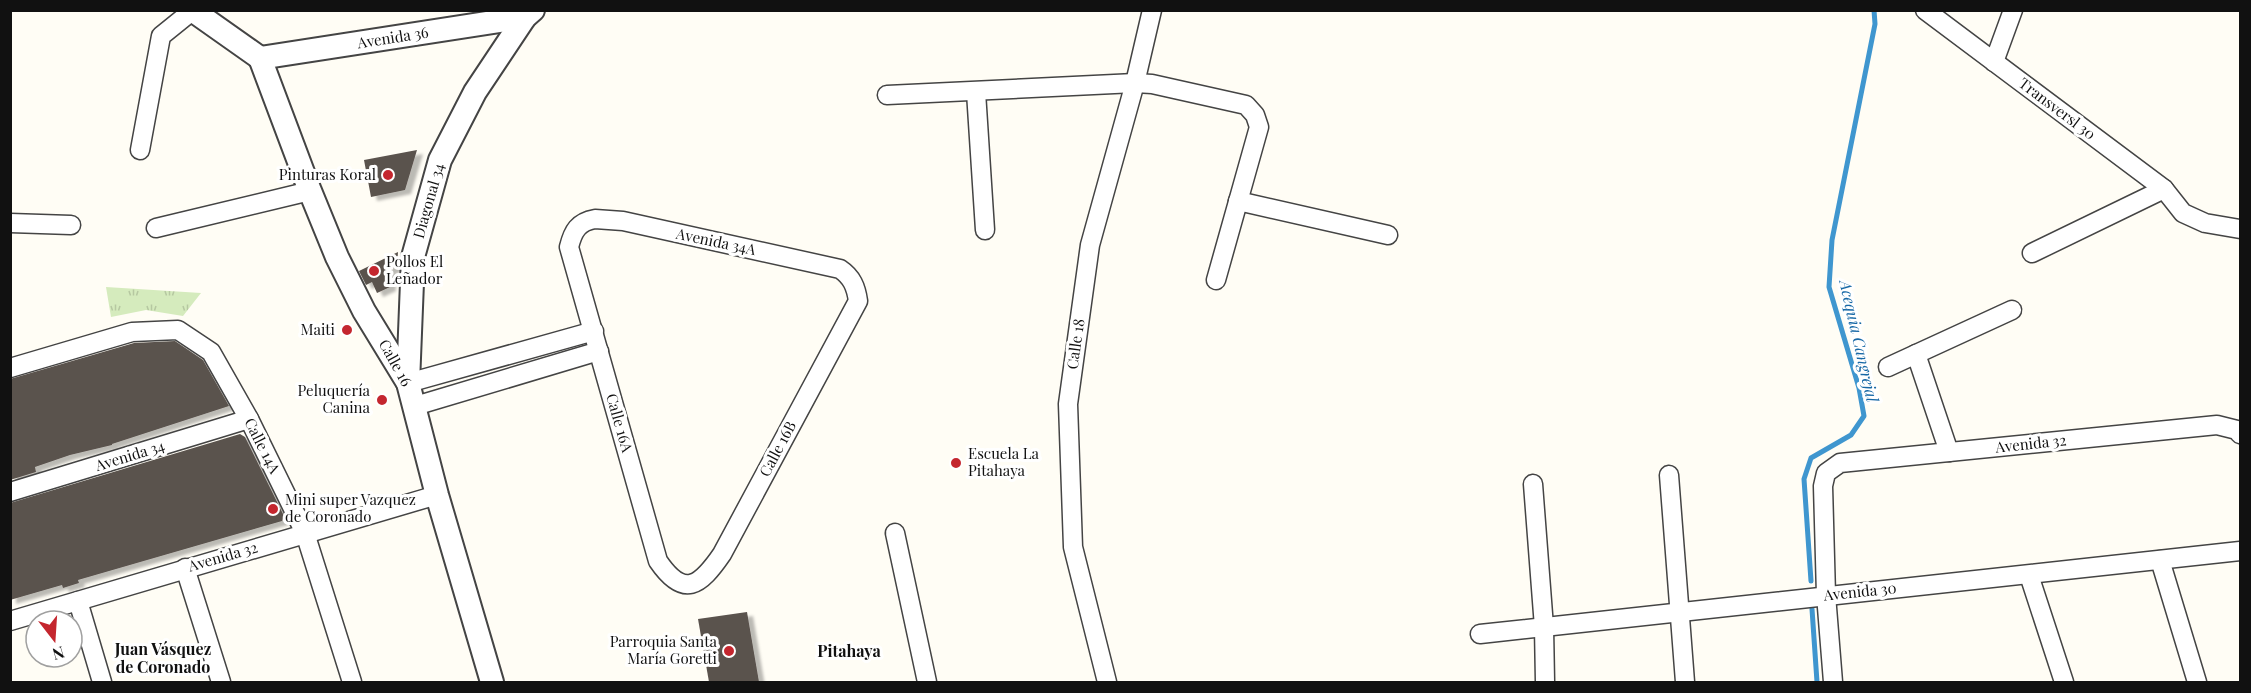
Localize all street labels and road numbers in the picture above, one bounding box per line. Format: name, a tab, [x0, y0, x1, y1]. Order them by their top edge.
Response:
street label: Avenida 36	[355, 21, 430, 53]
street label: Transversl 30	[2015, 73, 2100, 144]
street label: Diagonal 34	[408, 161, 448, 241]
street label: Avenida 34A	[674, 223, 758, 259]
street label: Calle 18	[1062, 317, 1088, 370]
street label: Calle 16	[375, 335, 417, 390]
street label: Calle 16A	[602, 391, 638, 455]
street label: Calle 14A	[240, 414, 286, 477]
street label: Calle 16B	[754, 417, 800, 480]
street label: Avenida 32	[1993, 429, 2067, 457]
street label: Avenida 34	[92, 435, 167, 475]
street label: Avenida 32	[185, 537, 260, 576]
street label: Avenida 30	[1822, 577, 1897, 605]

